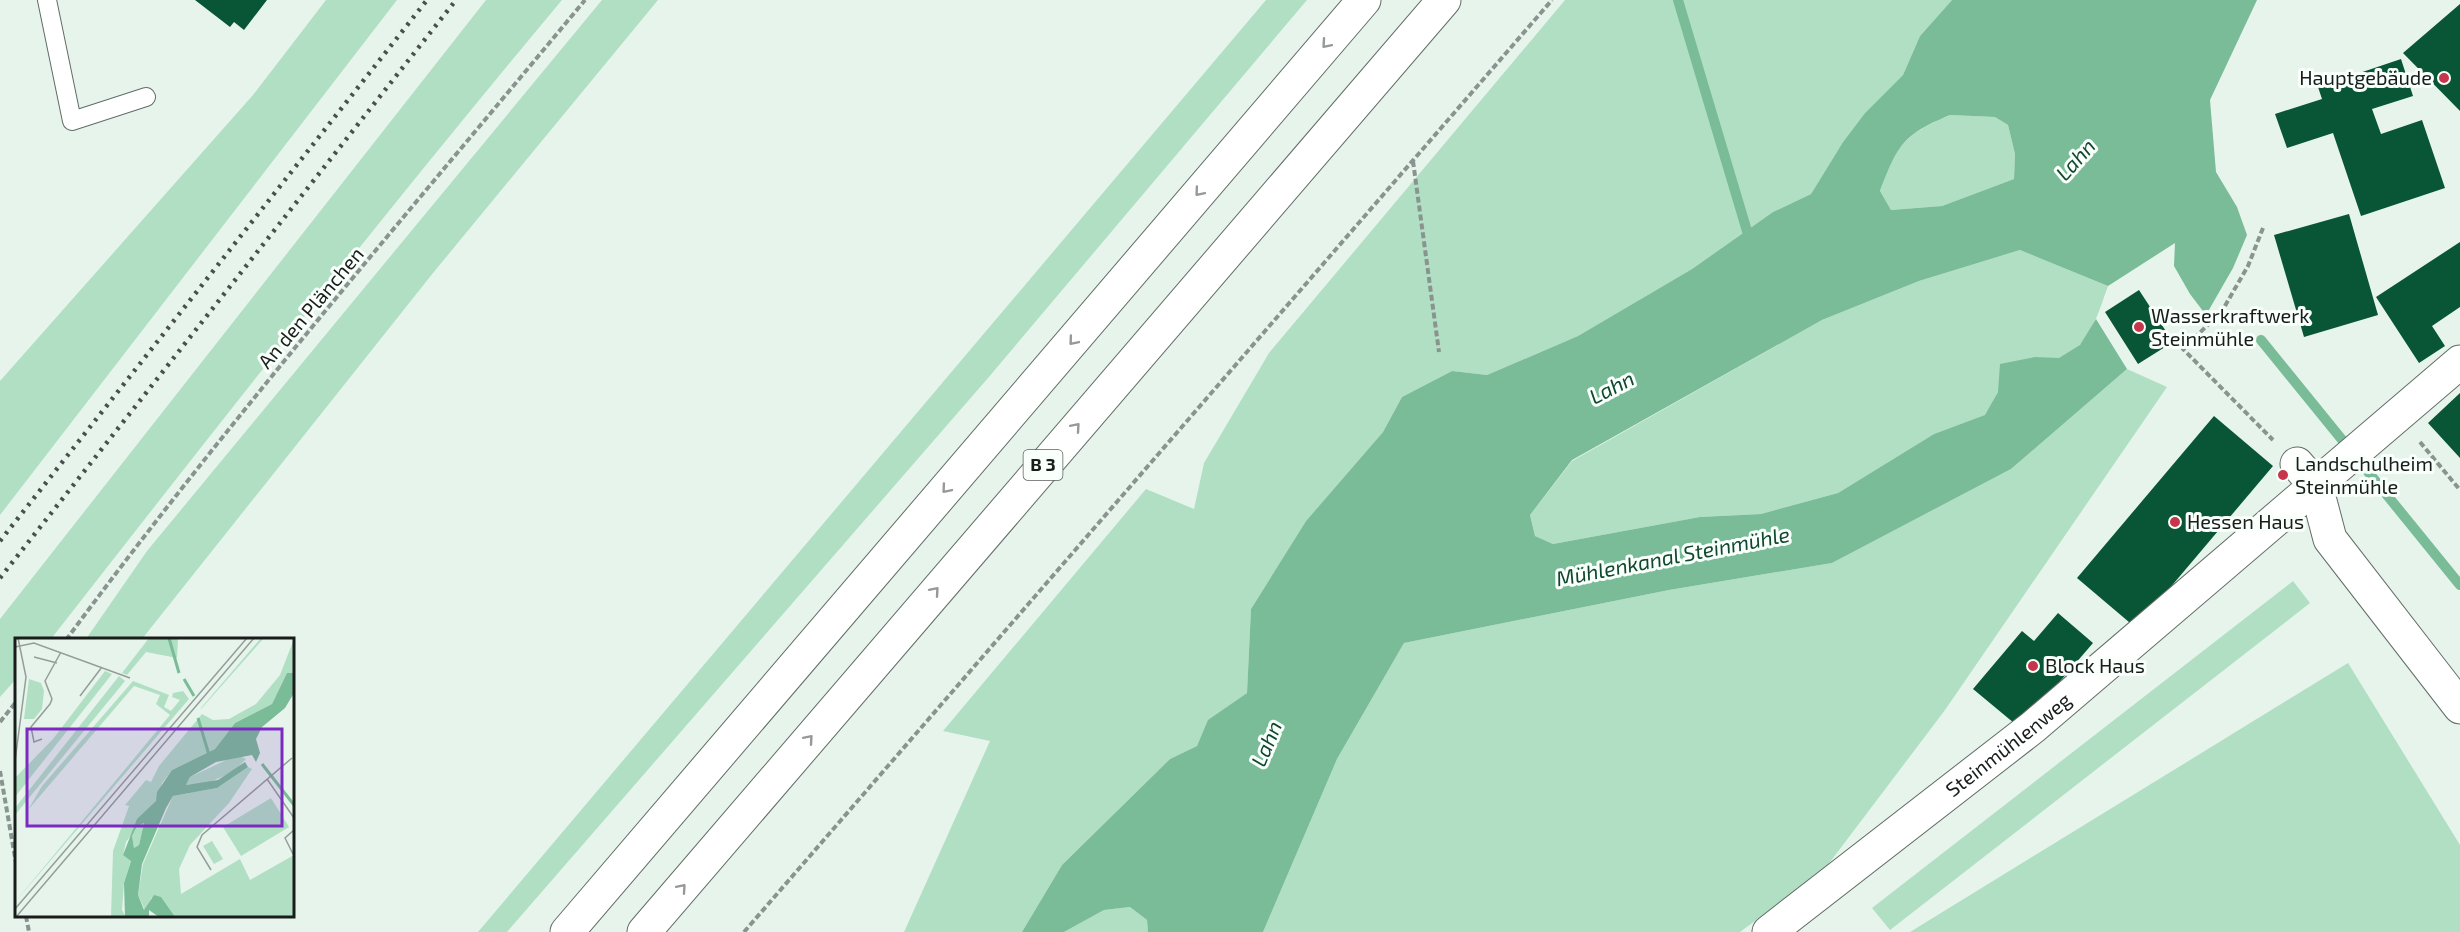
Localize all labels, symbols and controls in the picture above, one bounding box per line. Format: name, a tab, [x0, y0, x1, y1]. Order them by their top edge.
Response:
one-way arrow	[1322, 37, 1333, 48]
place label: Hauptgebäude	[2299, 65, 2432, 89]
marker: Hauptgebäude	[2437, 71, 2451, 85]
water label: Lahn	[2050, 133, 2100, 185]
one-way arrow	[1195, 185, 1206, 196]
street label: An den Plänchen	[253, 242, 368, 373]
place label: Wasserkraftwerk Steinmühle	[2151, 303, 2310, 350]
marker: Wasserkraftwerk Steinmühle	[2132, 320, 2146, 334]
one-way arrow	[1069, 334, 1080, 345]
water label: Lahn	[1585, 365, 1638, 408]
one-way arrow	[1069, 423, 1080, 434]
road number: B 3	[1024, 450, 1062, 480]
place label: Landschulheim Steinmühle	[2295, 451, 2433, 498]
marker: Landschulheim Steinmühle	[2276, 468, 2290, 482]
one-way arrow	[942, 482, 953, 493]
place label: Hessen Haus	[2187, 509, 2304, 533]
marker: Hessen Haus	[2168, 515, 2182, 529]
water label: Mühlenkanal Steinmühle	[1554, 521, 1792, 590]
one-way arrow	[928, 587, 939, 598]
inset map	[15, 638, 294, 917]
place label: Block Haus	[2045, 653, 2145, 677]
marker: Block Haus	[2026, 659, 2040, 673]
street label: Steinmühlenweg	[1941, 687, 2075, 801]
water label: Lahn	[1245, 717, 1286, 770]
one-way arrow	[801, 735, 812, 746]
one-way arrow	[675, 884, 686, 895]

